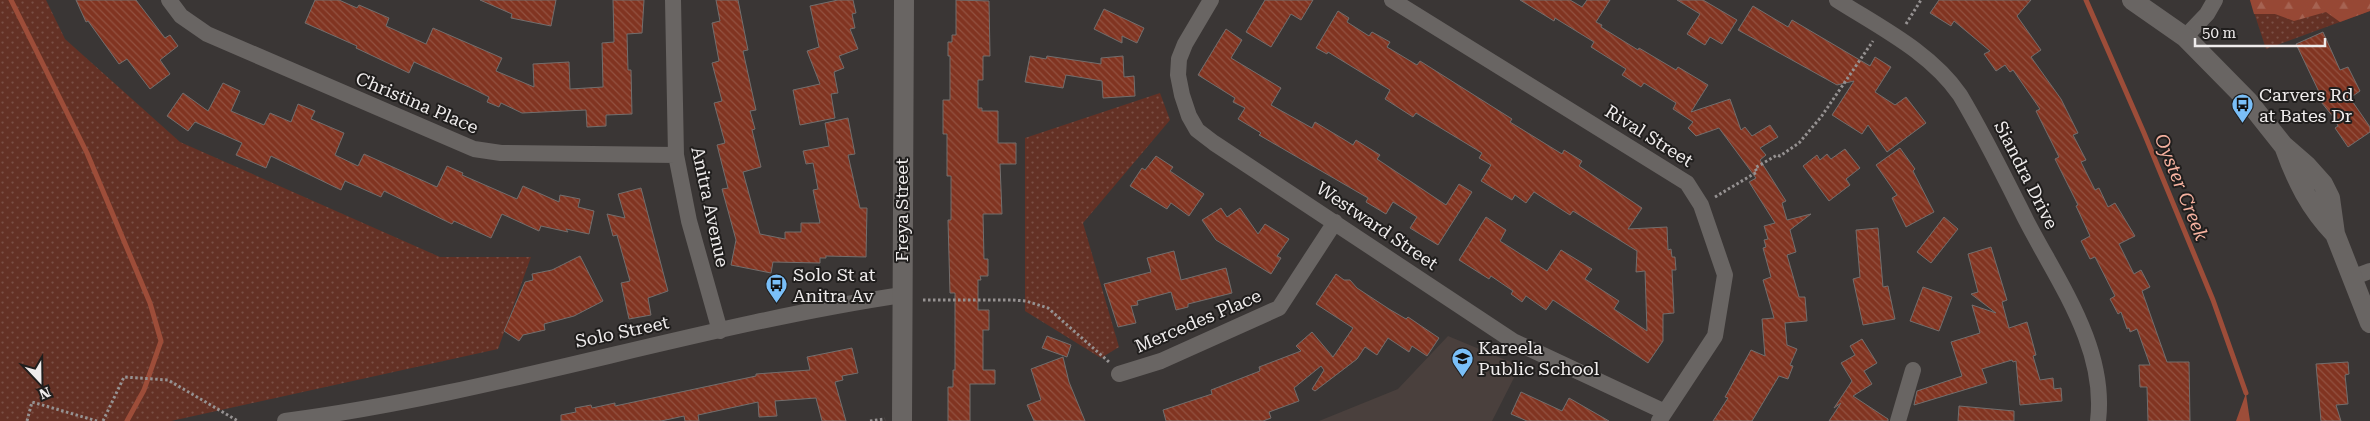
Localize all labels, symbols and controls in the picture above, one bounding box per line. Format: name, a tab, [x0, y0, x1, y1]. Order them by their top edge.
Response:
scale bar	[2195, 15, 2325, 47]
text: 50 m	[2202, 24, 2237, 42]
street label: Christina Place	[353, 67, 482, 138]
place label: Carvers Rd at Bates Dr	[2259, 84, 2354, 126]
bus stop icon: Carvers Rd at Bates Dr	[2231, 93, 2255, 124]
street label: Rival Street	[1601, 100, 1697, 171]
street label: Siandra Drive	[1990, 117, 2063, 232]
water label: Oyster Creek	[2150, 130, 2214, 245]
street label: Anitra Avenue	[687, 145, 734, 269]
street label: Freya Street	[891, 158, 912, 262]
street label: Westward Street	[1312, 177, 1442, 274]
place label: Solo St at Anitra Av	[793, 264, 876, 306]
bus stop icon: Solo St at Anitra Av	[765, 273, 789, 304]
street label: Mercedes Place	[1131, 284, 1264, 357]
street label: Solo Street	[573, 311, 671, 352]
place label: Kareela Public School	[1478, 337, 1600, 379]
school or university icon: Kareela Public School	[1450, 346, 1474, 377]
north arrow	[15, 356, 65, 406]
text: N	[37, 384, 53, 403]

